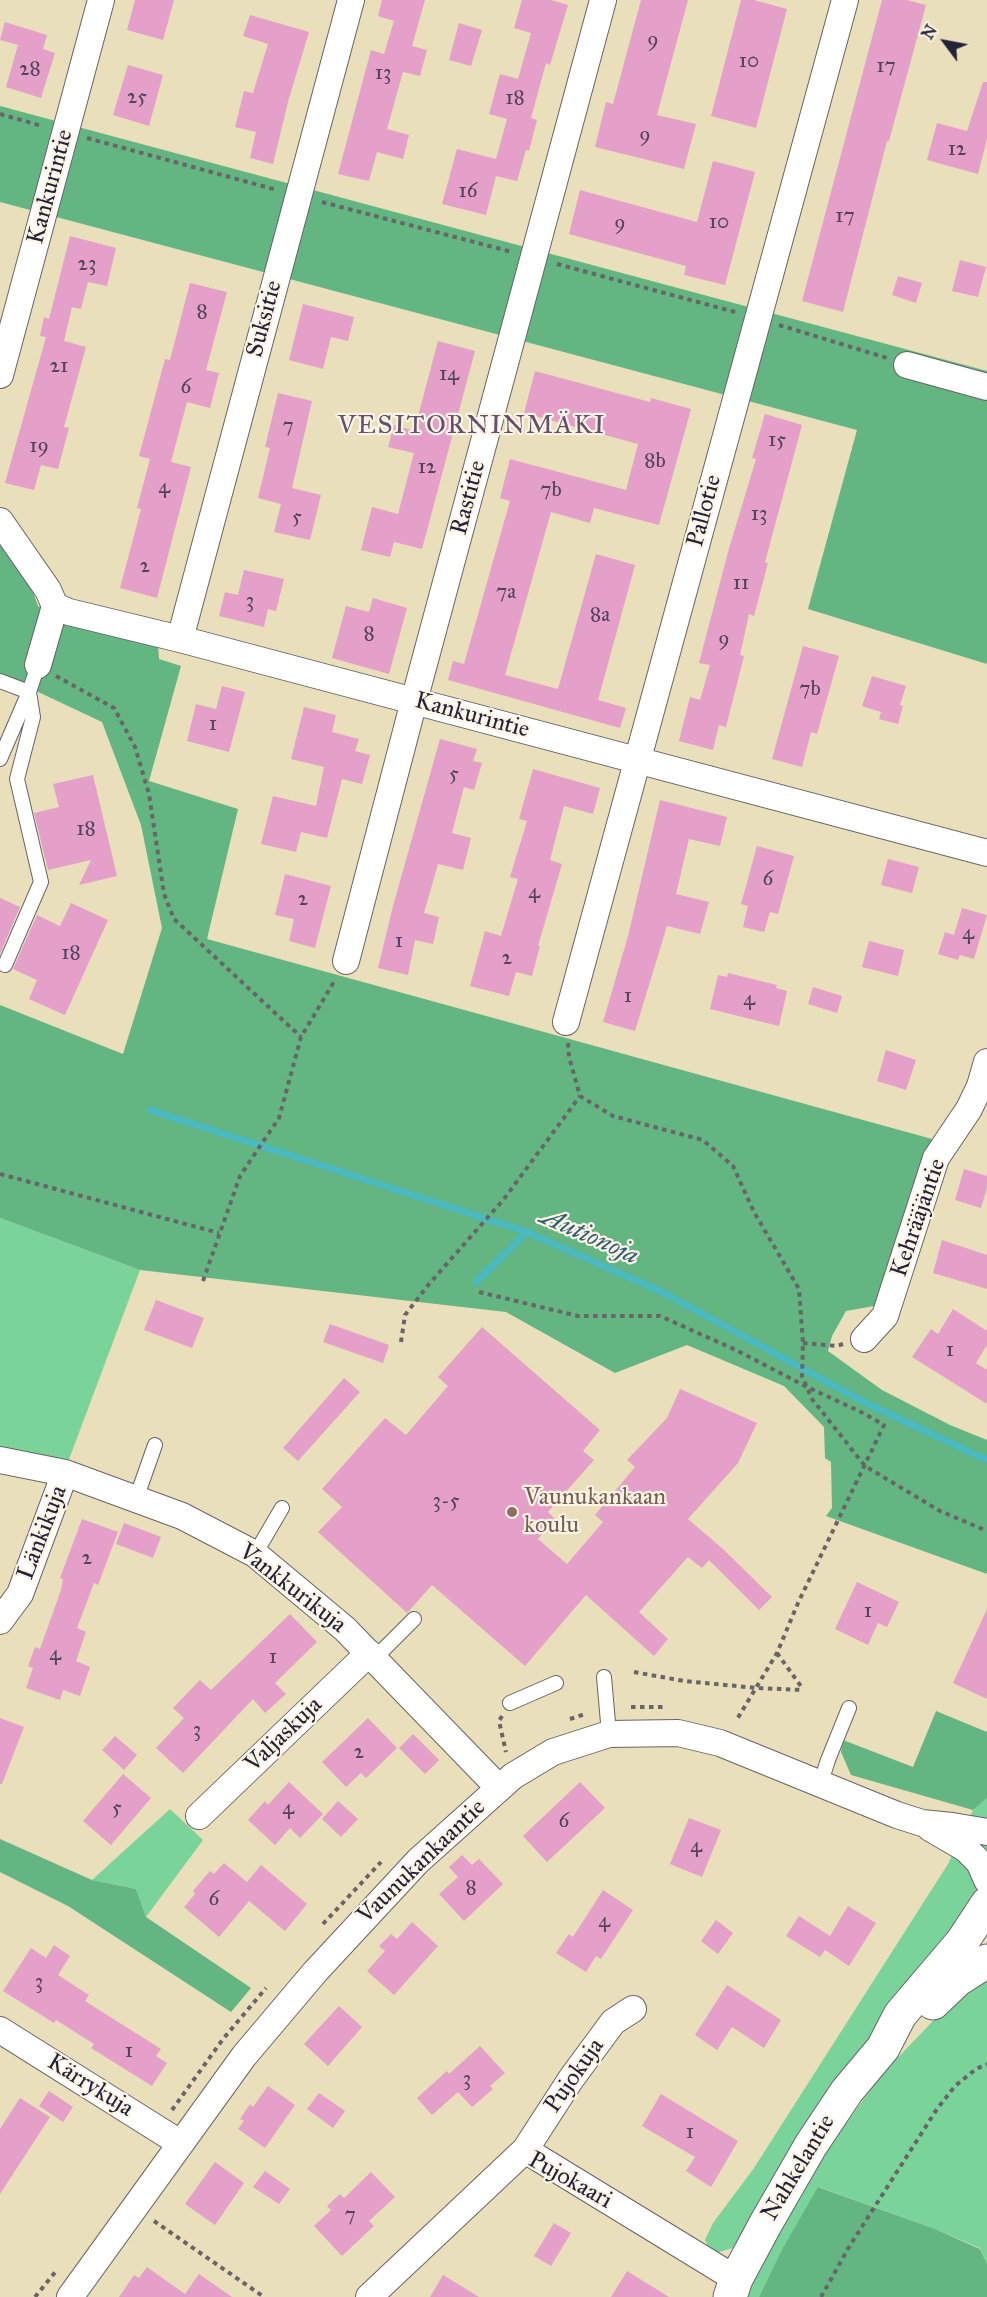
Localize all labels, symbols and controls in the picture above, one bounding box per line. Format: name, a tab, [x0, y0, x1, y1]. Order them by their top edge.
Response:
north arrow	[915, 12, 975, 72]
text: N	[918, 21, 941, 43]
house number: 9	[647, 28, 659, 54]
house number: 10	[739, 49, 759, 75]
house number: 17	[876, 54, 896, 80]
house number: 28	[19, 57, 41, 83]
house number: 13	[375, 61, 391, 87]
house number: 25	[127, 85, 147, 111]
house number: 18	[505, 86, 525, 112]
house number: 9	[639, 123, 651, 149]
street label: Kankurintie	[22, 127, 80, 247]
house number: 12	[948, 137, 966, 163]
house number: 16	[458, 179, 478, 205]
house number: 17	[835, 204, 855, 230]
house number: 10	[709, 210, 729, 236]
house number: 9	[614, 211, 626, 237]
house number: 23	[78, 252, 96, 278]
street label: Suksitie	[241, 278, 289, 360]
house number: 8	[196, 300, 208, 326]
house number: 21	[50, 354, 68, 380]
house number: 14	[439, 362, 459, 388]
house number: 6	[181, 375, 191, 401]
district label: VESITORNINMÄKI	[338, 411, 606, 443]
house number: 7	[282, 414, 294, 440]
house number: 15	[768, 428, 786, 454]
house number: 19	[29, 434, 49, 460]
house number: 8b	[644, 449, 666, 475]
house number: 12	[418, 455, 436, 481]
street label: Rastitie	[445, 458, 493, 538]
street label: Pallotie	[682, 472, 728, 550]
house number: 4	[158, 475, 170, 501]
house number: 7b	[540, 478, 562, 504]
house number: 13	[751, 502, 767, 528]
house number: 5	[292, 505, 302, 531]
house number: 2	[140, 554, 150, 580]
house number: 11	[733, 571, 749, 597]
house number: 7a	[496, 580, 516, 606]
house number: 3	[246, 589, 254, 615]
house number: 8a	[590, 603, 610, 629]
house number: 8	[363, 622, 375, 648]
house number: 9	[718, 627, 730, 653]
house number: 7b	[799, 677, 821, 703]
street label: Kankurintie	[412, 687, 532, 745]
house number: 1	[209, 712, 217, 738]
house number: 5	[449, 762, 459, 788]
house number: 18	[76, 817, 96, 843]
house number: 6	[763, 867, 773, 893]
house number: 4	[528, 880, 540, 906]
house number: 2	[298, 887, 308, 913]
house number: 4	[962, 921, 974, 947]
house number: 1	[395, 929, 403, 955]
house number: 18	[61, 941, 81, 967]
house number: 2	[502, 946, 512, 972]
house number: 1	[624, 984, 632, 1010]
house number: 4	[743, 987, 755, 1013]
street label: Kehrääjäntie	[885, 1155, 953, 1281]
water label: Autionoja	[535, 1202, 643, 1272]
house number: 1	[946, 1338, 954, 1364]
street label: Länkikuja	[12, 1482, 74, 1584]
place label: Vaunukankaan koulu	[524, 1484, 666, 1540]
house number: 3-5	[433, 1489, 459, 1515]
marker: Vaunukankaan koulu	[505, 1505, 519, 1519]
street label: Vankkurikuja	[232, 1538, 352, 1640]
house number: 2	[82, 1546, 92, 1572]
house number: 1	[864, 1599, 872, 1625]
house number: 4	[49, 1642, 61, 1668]
house number: 1	[269, 1645, 277, 1671]
street label: Valjaskuja	[239, 1691, 329, 1779]
house number: 3	[193, 1718, 201, 1744]
house number: 2	[354, 1740, 364, 1766]
street label: Vaunukankaantie	[352, 1794, 492, 1930]
house number: 5	[112, 1796, 122, 1822]
house number: 4	[282, 1796, 294, 1822]
house number: 6	[559, 1809, 569, 1835]
house number: 4	[690, 1834, 702, 1860]
house number: 8	[465, 1876, 477, 1902]
house number: 6	[209, 1887, 219, 1913]
house number: 4	[598, 1909, 610, 1935]
house number: 3	[35, 1970, 43, 1996]
street label: Pujokuja	[539, 2033, 611, 2119]
house number: 1	[125, 2039, 133, 2065]
street label: Kärrykuja	[42, 2048, 138, 2124]
house number: 3	[463, 2067, 471, 2093]
street label: Nahkelantie	[756, 2110, 842, 2226]
house number: 1	[686, 2120, 694, 2146]
street label: Pujokaari	[523, 2146, 617, 2216]
house number: 7	[344, 2203, 356, 2229]

